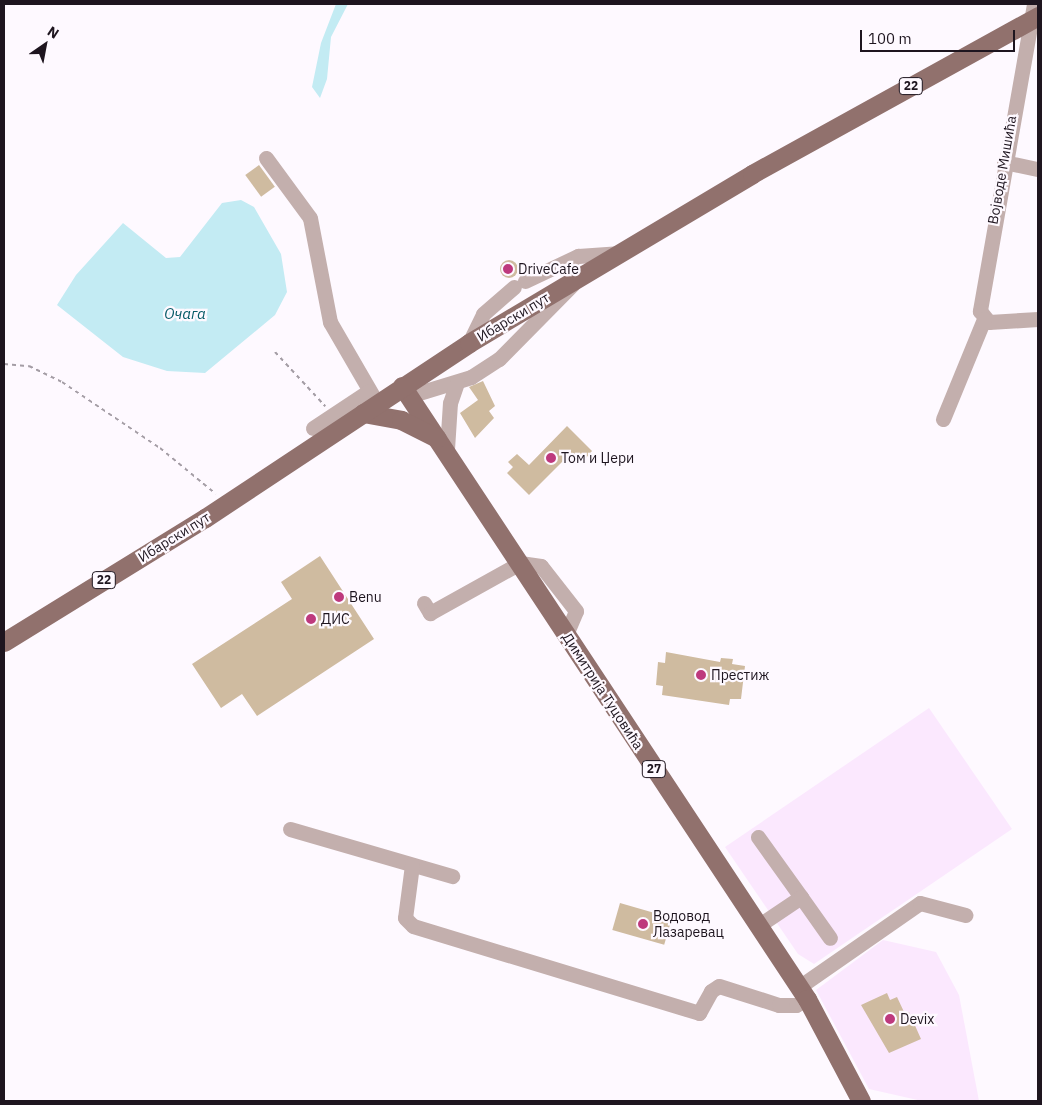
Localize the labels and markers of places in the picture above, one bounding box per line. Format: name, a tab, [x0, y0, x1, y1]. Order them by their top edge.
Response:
place label: DriveCafe	[518, 261, 579, 277]
marker: DriveCafe	[502, 263, 514, 275]
place label: Том и Џери	[561, 450, 634, 466]
marker: Том и Џери	[545, 452, 557, 464]
place label: Benu	[349, 589, 382, 605]
marker: Benu	[333, 591, 345, 603]
place label: ДИС	[321, 611, 350, 627]
marker: ДИС	[305, 613, 317, 625]
place label: Престиж	[711, 667, 769, 683]
marker: Престиж	[695, 669, 707, 681]
place label: Водовод Лазаревац	[653, 908, 724, 940]
marker: Водовод Лазаревац	[637, 918, 649, 930]
place label: Devix	[900, 1011, 934, 1027]
marker: Devix	[884, 1013, 896, 1025]

